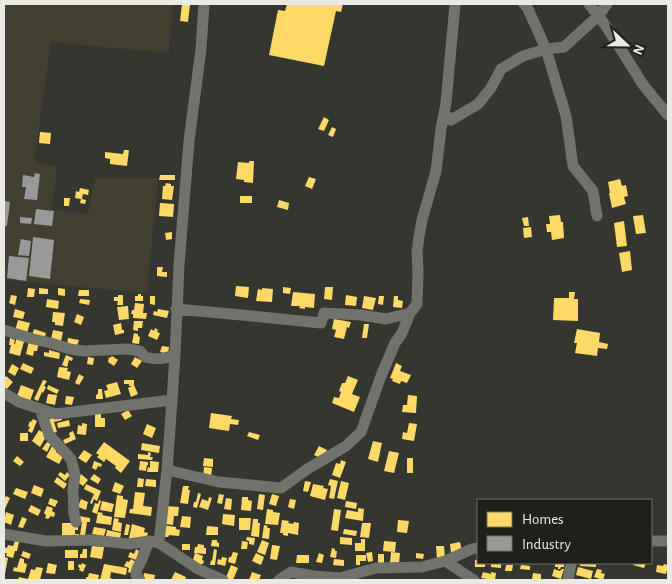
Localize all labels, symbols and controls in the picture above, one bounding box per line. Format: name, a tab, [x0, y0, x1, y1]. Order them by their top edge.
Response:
north arrow	[602, 20, 652, 70]
text: N	[630, 42, 646, 57]
legend	[477, 499, 652, 564]
text: Homes	[522, 512, 564, 527]
text: Industry	[522, 537, 571, 552]

